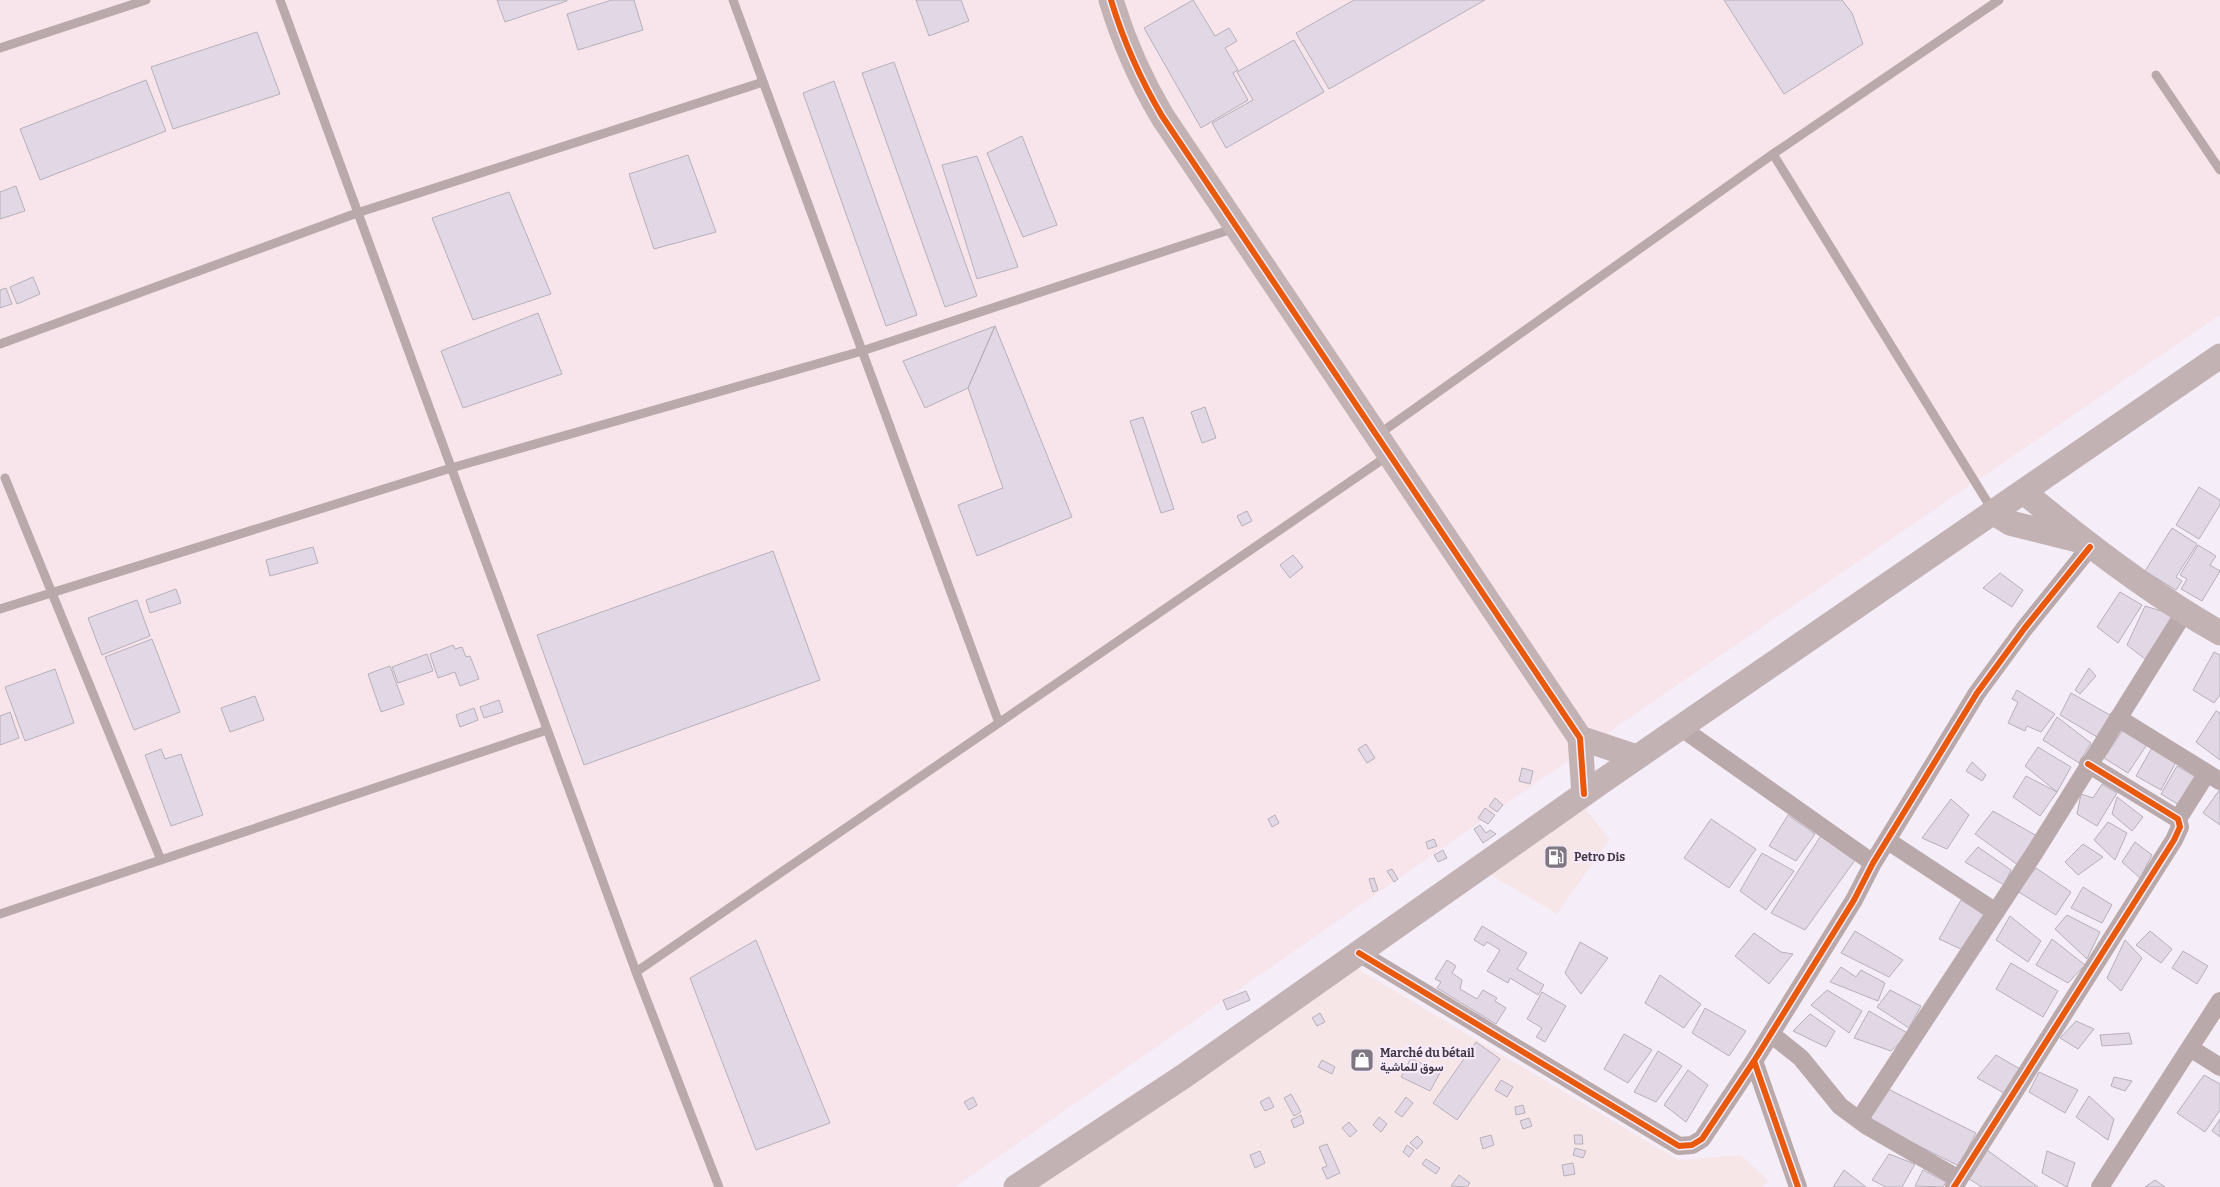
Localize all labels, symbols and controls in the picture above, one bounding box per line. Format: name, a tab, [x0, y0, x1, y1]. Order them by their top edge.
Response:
fuel station icon: Petro Dis	[1543, 844, 1569, 870]
place label: Petro Dis	[1574, 850, 1625, 864]
place label: Marché du bétail سوق للماشية	[1380, 1046, 1475, 1075]
shop icon: Marché du bétail سوق للماشية	[1349, 1047, 1375, 1073]

